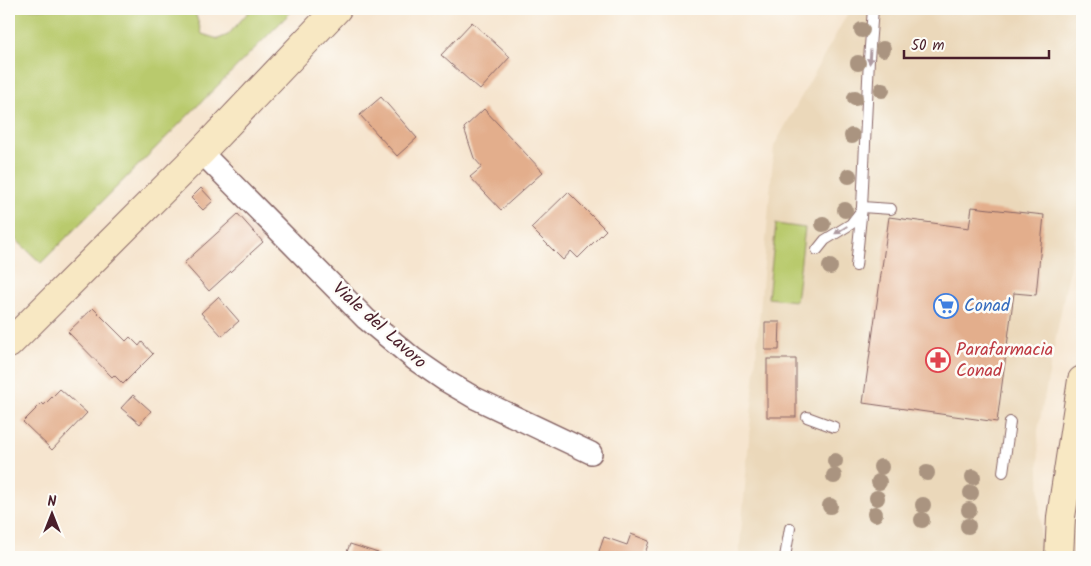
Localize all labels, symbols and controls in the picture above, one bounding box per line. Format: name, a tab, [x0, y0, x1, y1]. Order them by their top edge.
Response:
scale bar	[904, 28, 1048, 60]
text: 50 m	[911, 34, 945, 58]
one-way arrow	[865, 50, 873, 66]
one-way arrow	[834, 225, 847, 234]
street label: Viale del Lavoro	[325, 275, 433, 377]
place label: Conad	[964, 292, 1011, 321]
supermarket icon: Conad	[933, 293, 959, 319]
place label: Parafarmacia Conad	[956, 336, 1053, 386]
pharmacy icon: Parafarmacia Conad	[925, 347, 951, 373]
north arrow	[28, 488, 78, 538]
text: N	[48, 491, 57, 513]

